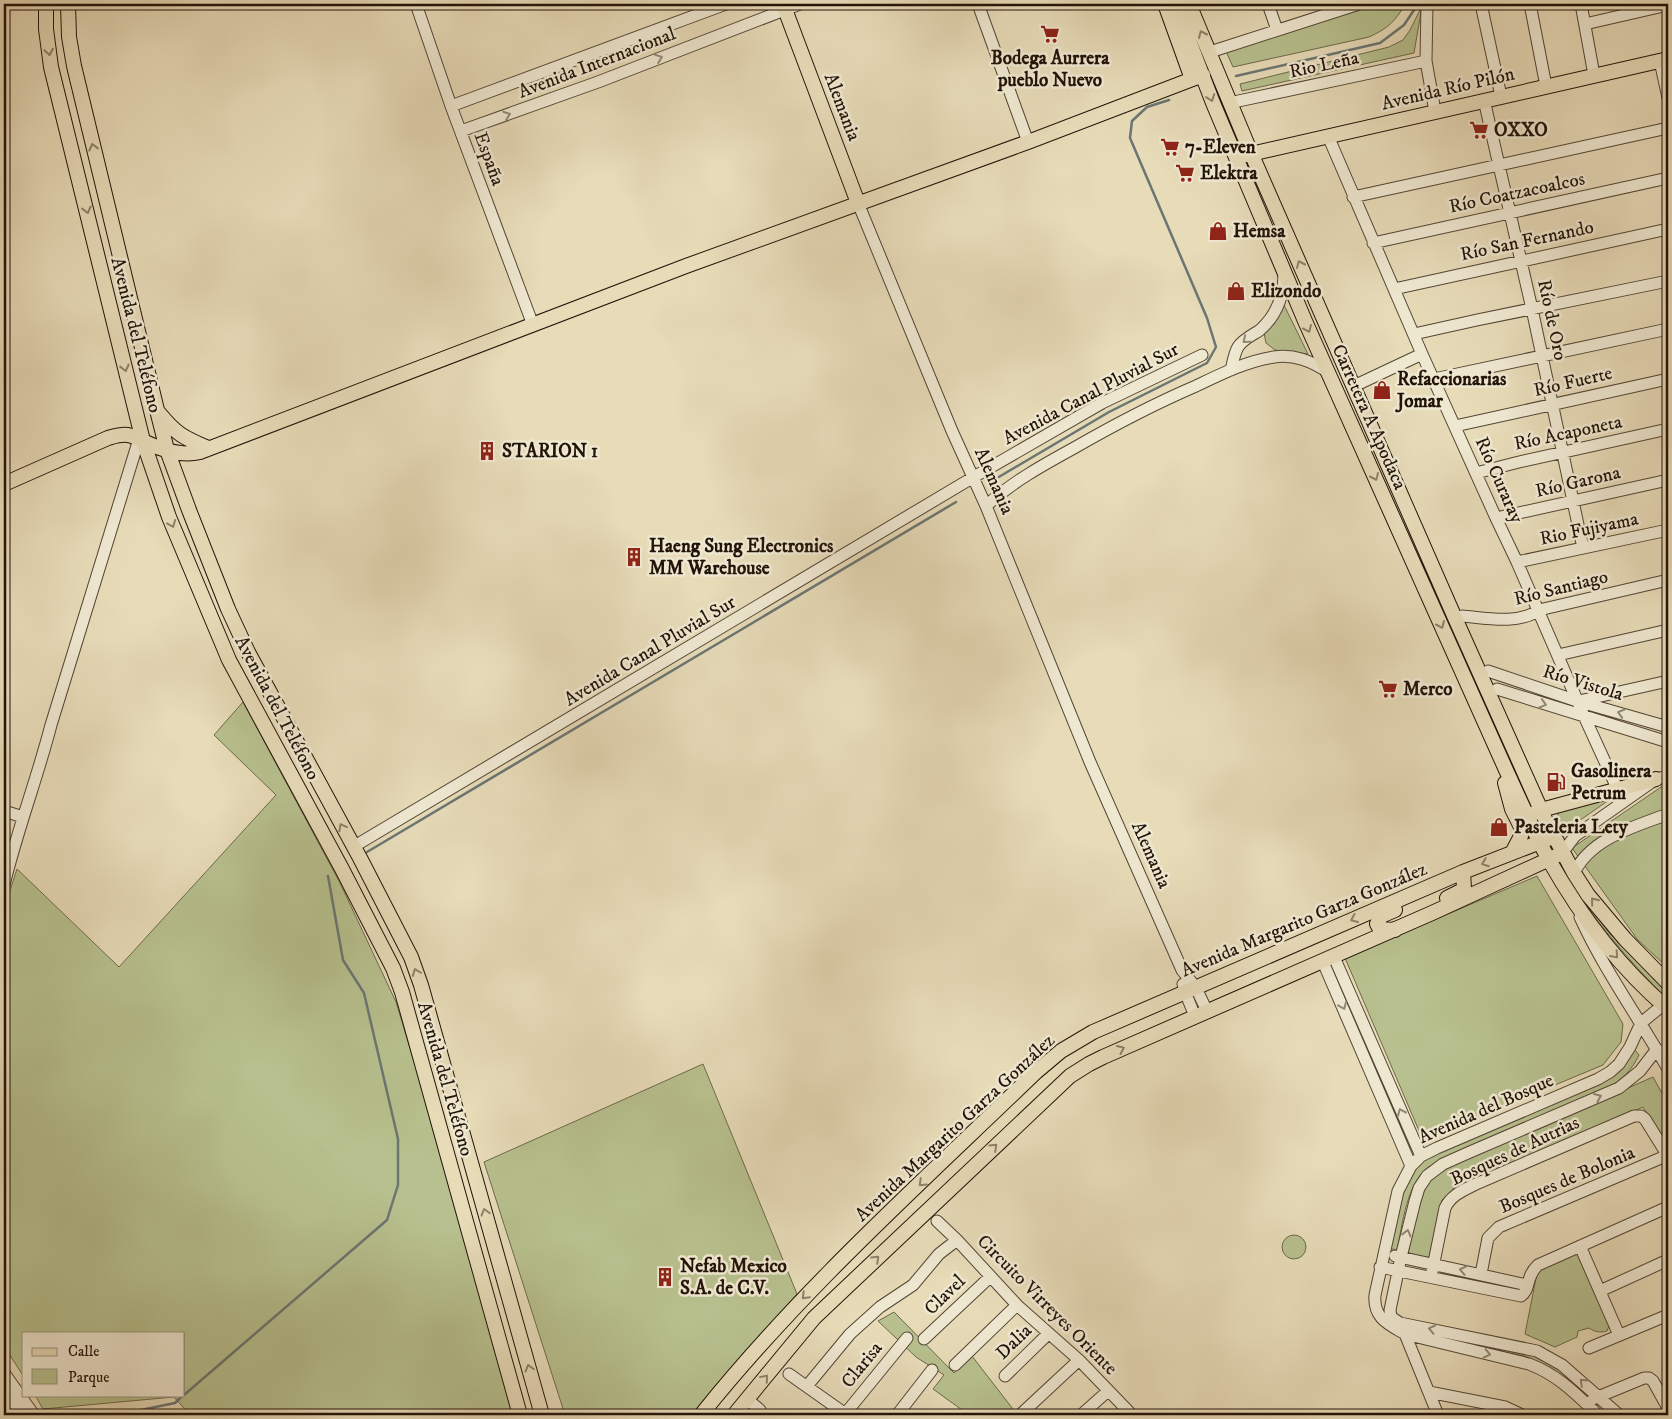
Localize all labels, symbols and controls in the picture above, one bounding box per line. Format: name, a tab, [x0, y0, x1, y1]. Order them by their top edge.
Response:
street label: Avenida Internacional	[515, 22, 679, 104]
supermarket icon: Bodega Aurrera pueblo Nuevo	[1039, 23, 1061, 45]
one-way arrow	[1198, 30, 1209, 39]
street label: Rio Leña	[1287, 46, 1361, 84]
place label: Bodega Aurrera pueblo Nuevo	[991, 47, 1110, 92]
one-way arrow	[43, 48, 53, 57]
one-way arrow	[654, 54, 663, 64]
street label: Avenida Río Pilón	[1379, 62, 1517, 115]
street label: Alemania	[819, 70, 865, 144]
one-way arrow	[1205, 94, 1215, 102]
one-way arrow	[502, 111, 510, 121]
supermarket icon: OXXO	[1468, 119, 1490, 141]
place label: OXXO	[1494, 119, 1548, 142]
street label: España	[469, 129, 509, 189]
supermarket icon: 7-Eleven	[1159, 136, 1181, 158]
place label: 7-Eleven	[1185, 136, 1257, 159]
one-way arrow	[88, 143, 99, 152]
supermarket icon: Elektra	[1174, 162, 1196, 184]
place label: Elektra	[1200, 162, 1258, 185]
street label: Río Coatzacoalcos	[1447, 167, 1587, 219]
one-way arrow	[81, 206, 92, 215]
street label: Río San Fernando	[1458, 216, 1596, 266]
shop icon: Hemsa	[1207, 220, 1229, 242]
place label: Hemsa	[1233, 220, 1286, 243]
street label: Avenida del Teléfono	[106, 255, 166, 415]
one-way arrow	[1295, 260, 1306, 269]
street label: Río de Oro	[1532, 277, 1572, 363]
shop icon: Elizondo	[1225, 280, 1247, 302]
place label: Elizondo	[1251, 280, 1321, 303]
one-way arrow	[1302, 324, 1313, 333]
one-way arrow	[1243, 334, 1252, 343]
street label: Avenida Canal Pluvial Sur	[999, 338, 1183, 450]
street label: Carretera A Apodaca	[1327, 341, 1411, 493]
street label: Río Fuerte	[1531, 362, 1615, 402]
one-way arrow	[119, 364, 130, 373]
place label: Refaccionarias Jomar	[1395, 368, 1507, 413]
shop icon: Refaccionarias Jomar	[1371, 379, 1393, 401]
street label: Río Acaponeta	[1512, 410, 1624, 456]
street label: Río Curaray	[1470, 433, 1529, 528]
building icon: STARION 1	[476, 440, 498, 462]
place label: STARION 1	[502, 440, 598, 463]
street label: Alemania	[969, 444, 1019, 518]
street label: Río Garona	[1533, 461, 1623, 503]
one-way arrow	[1369, 472, 1380, 481]
street label: Rio Fujiyama	[1538, 507, 1640, 551]
one-way arrow	[166, 519, 176, 528]
place label: Haeng Sung Electronics MM Warehouse	[649, 535, 834, 580]
building icon: Haeng Sung Electronics MM Warehouse	[623, 546, 645, 568]
street label: Río Santiago	[1512, 565, 1610, 611]
street label: Avenida Canal Pluvial Sur	[560, 591, 740, 711]
one-way arrow	[1435, 620, 1446, 629]
street label: Avenida del Teléfono	[229, 632, 325, 784]
street label: Río Vistola	[1540, 660, 1626, 706]
supermarket icon: Merco	[1377, 678, 1399, 700]
place label: Merco	[1403, 678, 1452, 701]
one-way arrow	[1539, 698, 1547, 708]
one-way arrow	[1618, 709, 1626, 719]
place label: Gasolinera Petrum	[1571, 760, 1652, 805]
fuel station icon: Gasolinera Petrum	[1545, 771, 1567, 793]
shop icon: Pasteleria Lety	[1488, 816, 1510, 838]
place label: Pasteleria Lety	[1514, 816, 1629, 839]
street label: Alemania	[1126, 818, 1176, 892]
one-way arrow	[339, 823, 349, 832]
one-way arrow	[1481, 857, 1490, 867]
street label: Avenida Margarito Garza González	[1178, 858, 1430, 982]
one-way arrow	[1591, 898, 1599, 907]
one-way arrow	[1350, 913, 1359, 924]
one-way arrow	[1609, 949, 1618, 958]
one-way arrow	[412, 968, 422, 976]
street label: Avenida del Teléfono	[412, 999, 478, 1159]
one-way arrow	[1336, 1001, 1347, 1010]
street label: Avenida Margarito Garza González	[850, 1029, 1060, 1227]
one-way arrow	[1116, 1045, 1125, 1055]
street label: Avenida del Bosque	[1415, 1069, 1558, 1150]
one-way arrow	[1593, 1092, 1602, 1103]
one-way arrow	[1397, 1108, 1408, 1117]
street label: Bosques de Autrias	[1447, 1111, 1584, 1192]
street label: Bosques de Bolonia	[1496, 1141, 1639, 1220]
one-way arrow	[988, 1144, 997, 1153]
one-way arrow	[918, 1177, 927, 1186]
one-way arrow	[480, 1207, 491, 1216]
one-way arrow	[1401, 1229, 1411, 1237]
street label: Circuito Virreyes Oriente	[972, 1230, 1122, 1380]
place label: Nefab Mexico S.A. de C.V.	[680, 1255, 787, 1300]
one-way arrow	[870, 1256, 879, 1265]
one-way arrow	[1458, 1265, 1467, 1276]
building icon: Nefab Mexico S.A. de C.V.	[654, 1266, 676, 1288]
street label: Clavel	[920, 1270, 971, 1320]
one-way arrow	[802, 1290, 811, 1299]
street label: Dalia	[991, 1320, 1037, 1364]
one-way arrow	[1428, 1324, 1437, 1335]
legend	[22, 1332, 185, 1396]
street label: Clarisa	[836, 1337, 888, 1393]
text: Calle	[68, 1342, 100, 1361]
one-way arrow	[1483, 1348, 1492, 1359]
one-way arrow	[524, 1364, 535, 1373]
text: Parque	[68, 1368, 109, 1387]
one-way arrow	[759, 1374, 768, 1383]
one-way arrow	[1580, 1379, 1589, 1388]

